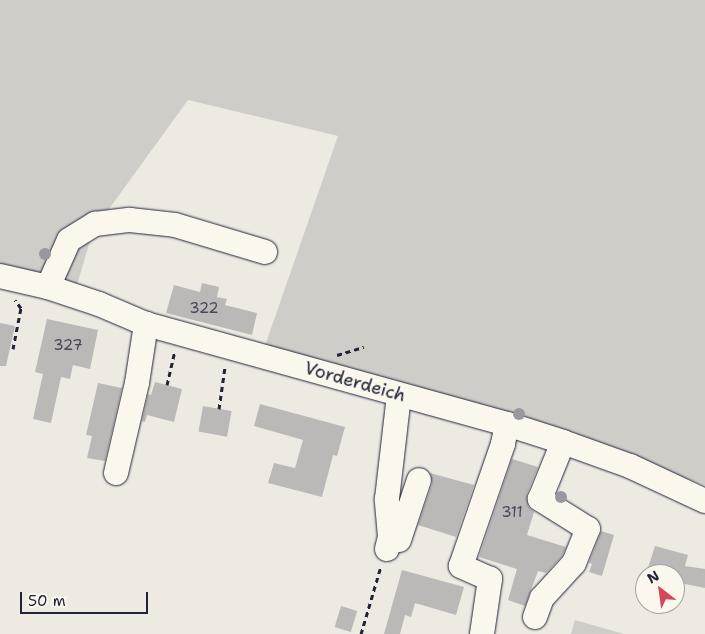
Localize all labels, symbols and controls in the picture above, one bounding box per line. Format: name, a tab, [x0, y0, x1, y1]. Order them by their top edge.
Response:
house number: 322	[189, 300, 219, 318]
house number: 327	[53, 337, 83, 355]
street label: Vorderdeich	[302, 357, 408, 407]
house number: 311	[501, 504, 523, 522]
north arrow	[635, 564, 685, 614]
text: N	[644, 566, 662, 587]
scale bar	[22, 582, 150, 614]
text: 50 m	[28, 591, 66, 611]

